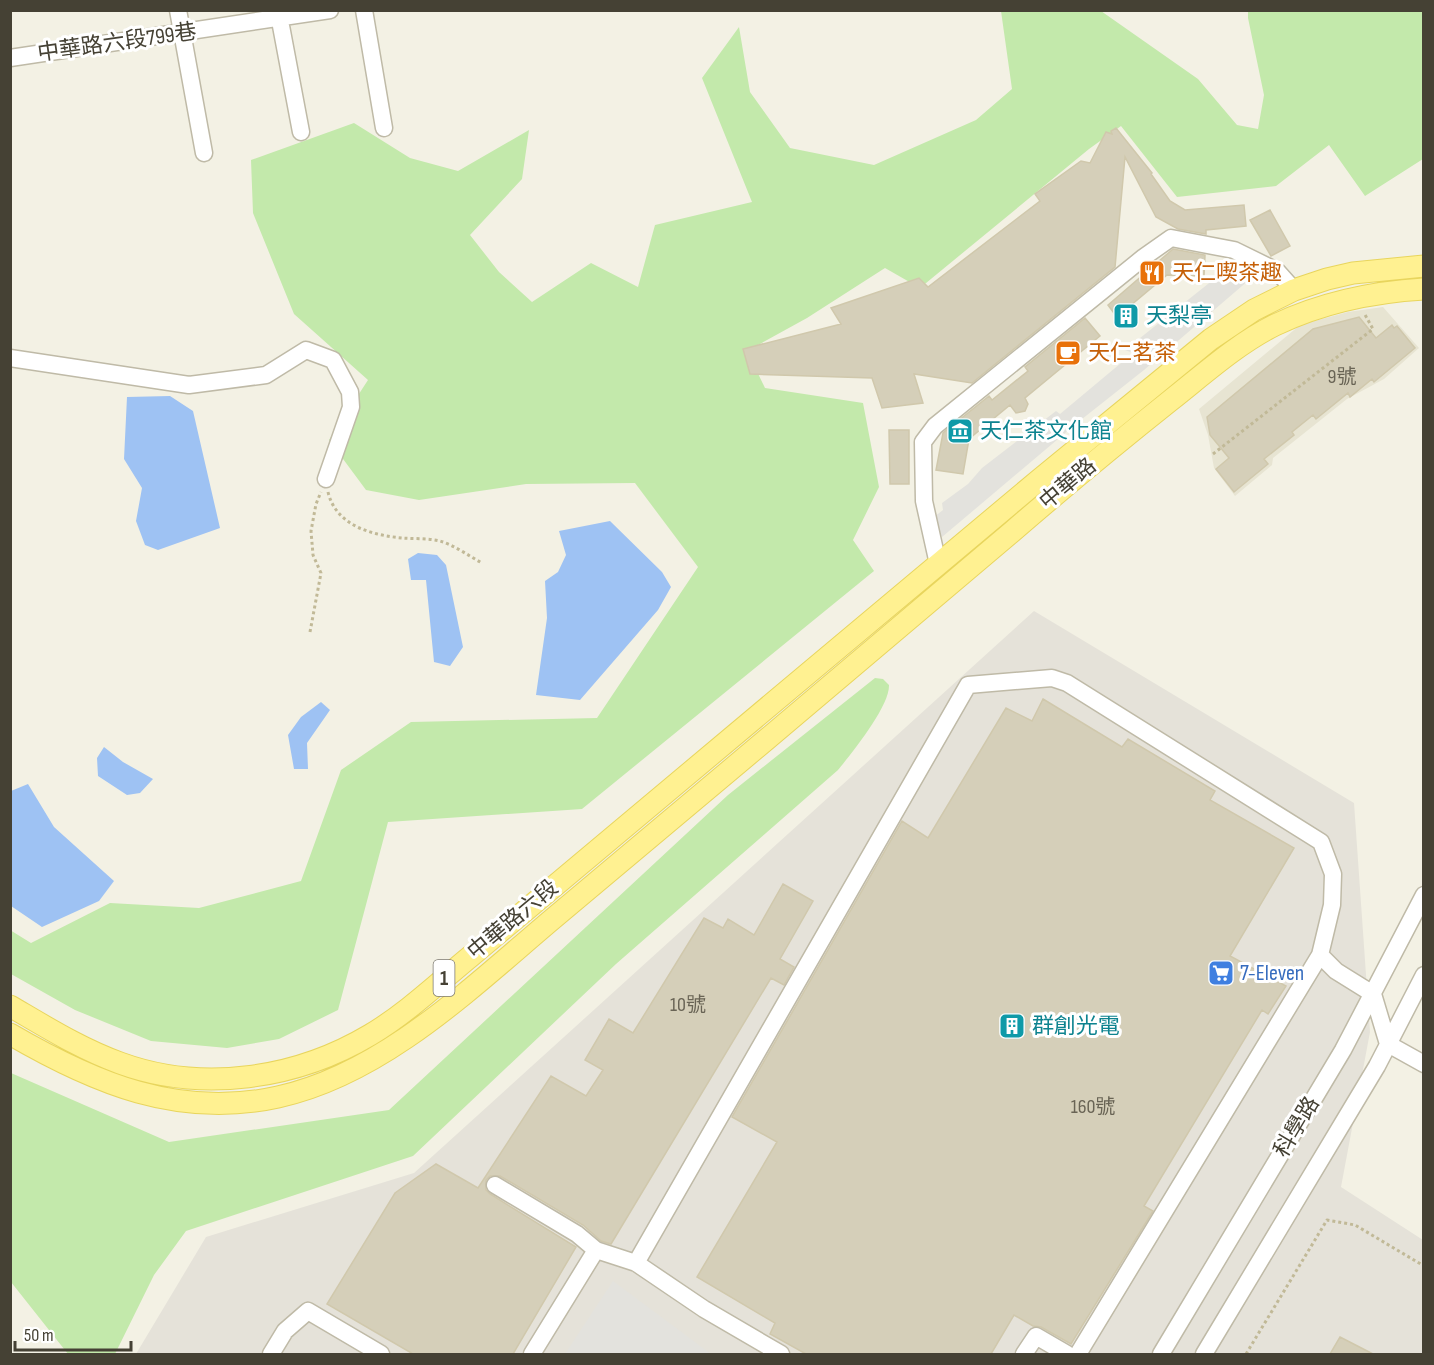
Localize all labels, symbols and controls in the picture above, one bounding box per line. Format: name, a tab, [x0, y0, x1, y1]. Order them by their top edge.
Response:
street label: 中華路六段799巷	[36, 18, 198, 68]
restaurant icon: 天仁喫茶趣	[1137, 258, 1167, 288]
place label: 天仁喫茶趣	[1172, 260, 1282, 287]
building icon: 天梨亭	[1111, 301, 1141, 331]
place label: 天梨亭	[1146, 303, 1212, 330]
cafe icon: 天仁茗茶	[1053, 338, 1083, 368]
place label: 天仁茗茶	[1088, 340, 1176, 367]
house number: 9號	[1328, 365, 1356, 389]
museum icon: 天仁茶文化館	[945, 416, 975, 446]
place label: 天仁茶文化館	[980, 418, 1112, 445]
street label: 中華路	[1034, 452, 1102, 516]
street label: 中華路六段	[462, 874, 564, 966]
supermarket icon: 7-Eleven	[1206, 958, 1236, 988]
road number: 1	[434, 960, 454, 996]
place label: 7-Eleven	[1240, 960, 1304, 987]
house number: 10號	[670, 993, 706, 1017]
building icon: 群創光電	[997, 1011, 1027, 1041]
place label: 群創光電	[1032, 1013, 1120, 1040]
street label: 科學路	[1268, 1092, 1326, 1162]
house number: 160號	[1071, 1095, 1115, 1119]
scale bar	[15, 1314, 130, 1352]
text: 50 m	[24, 1325, 54, 1346]

